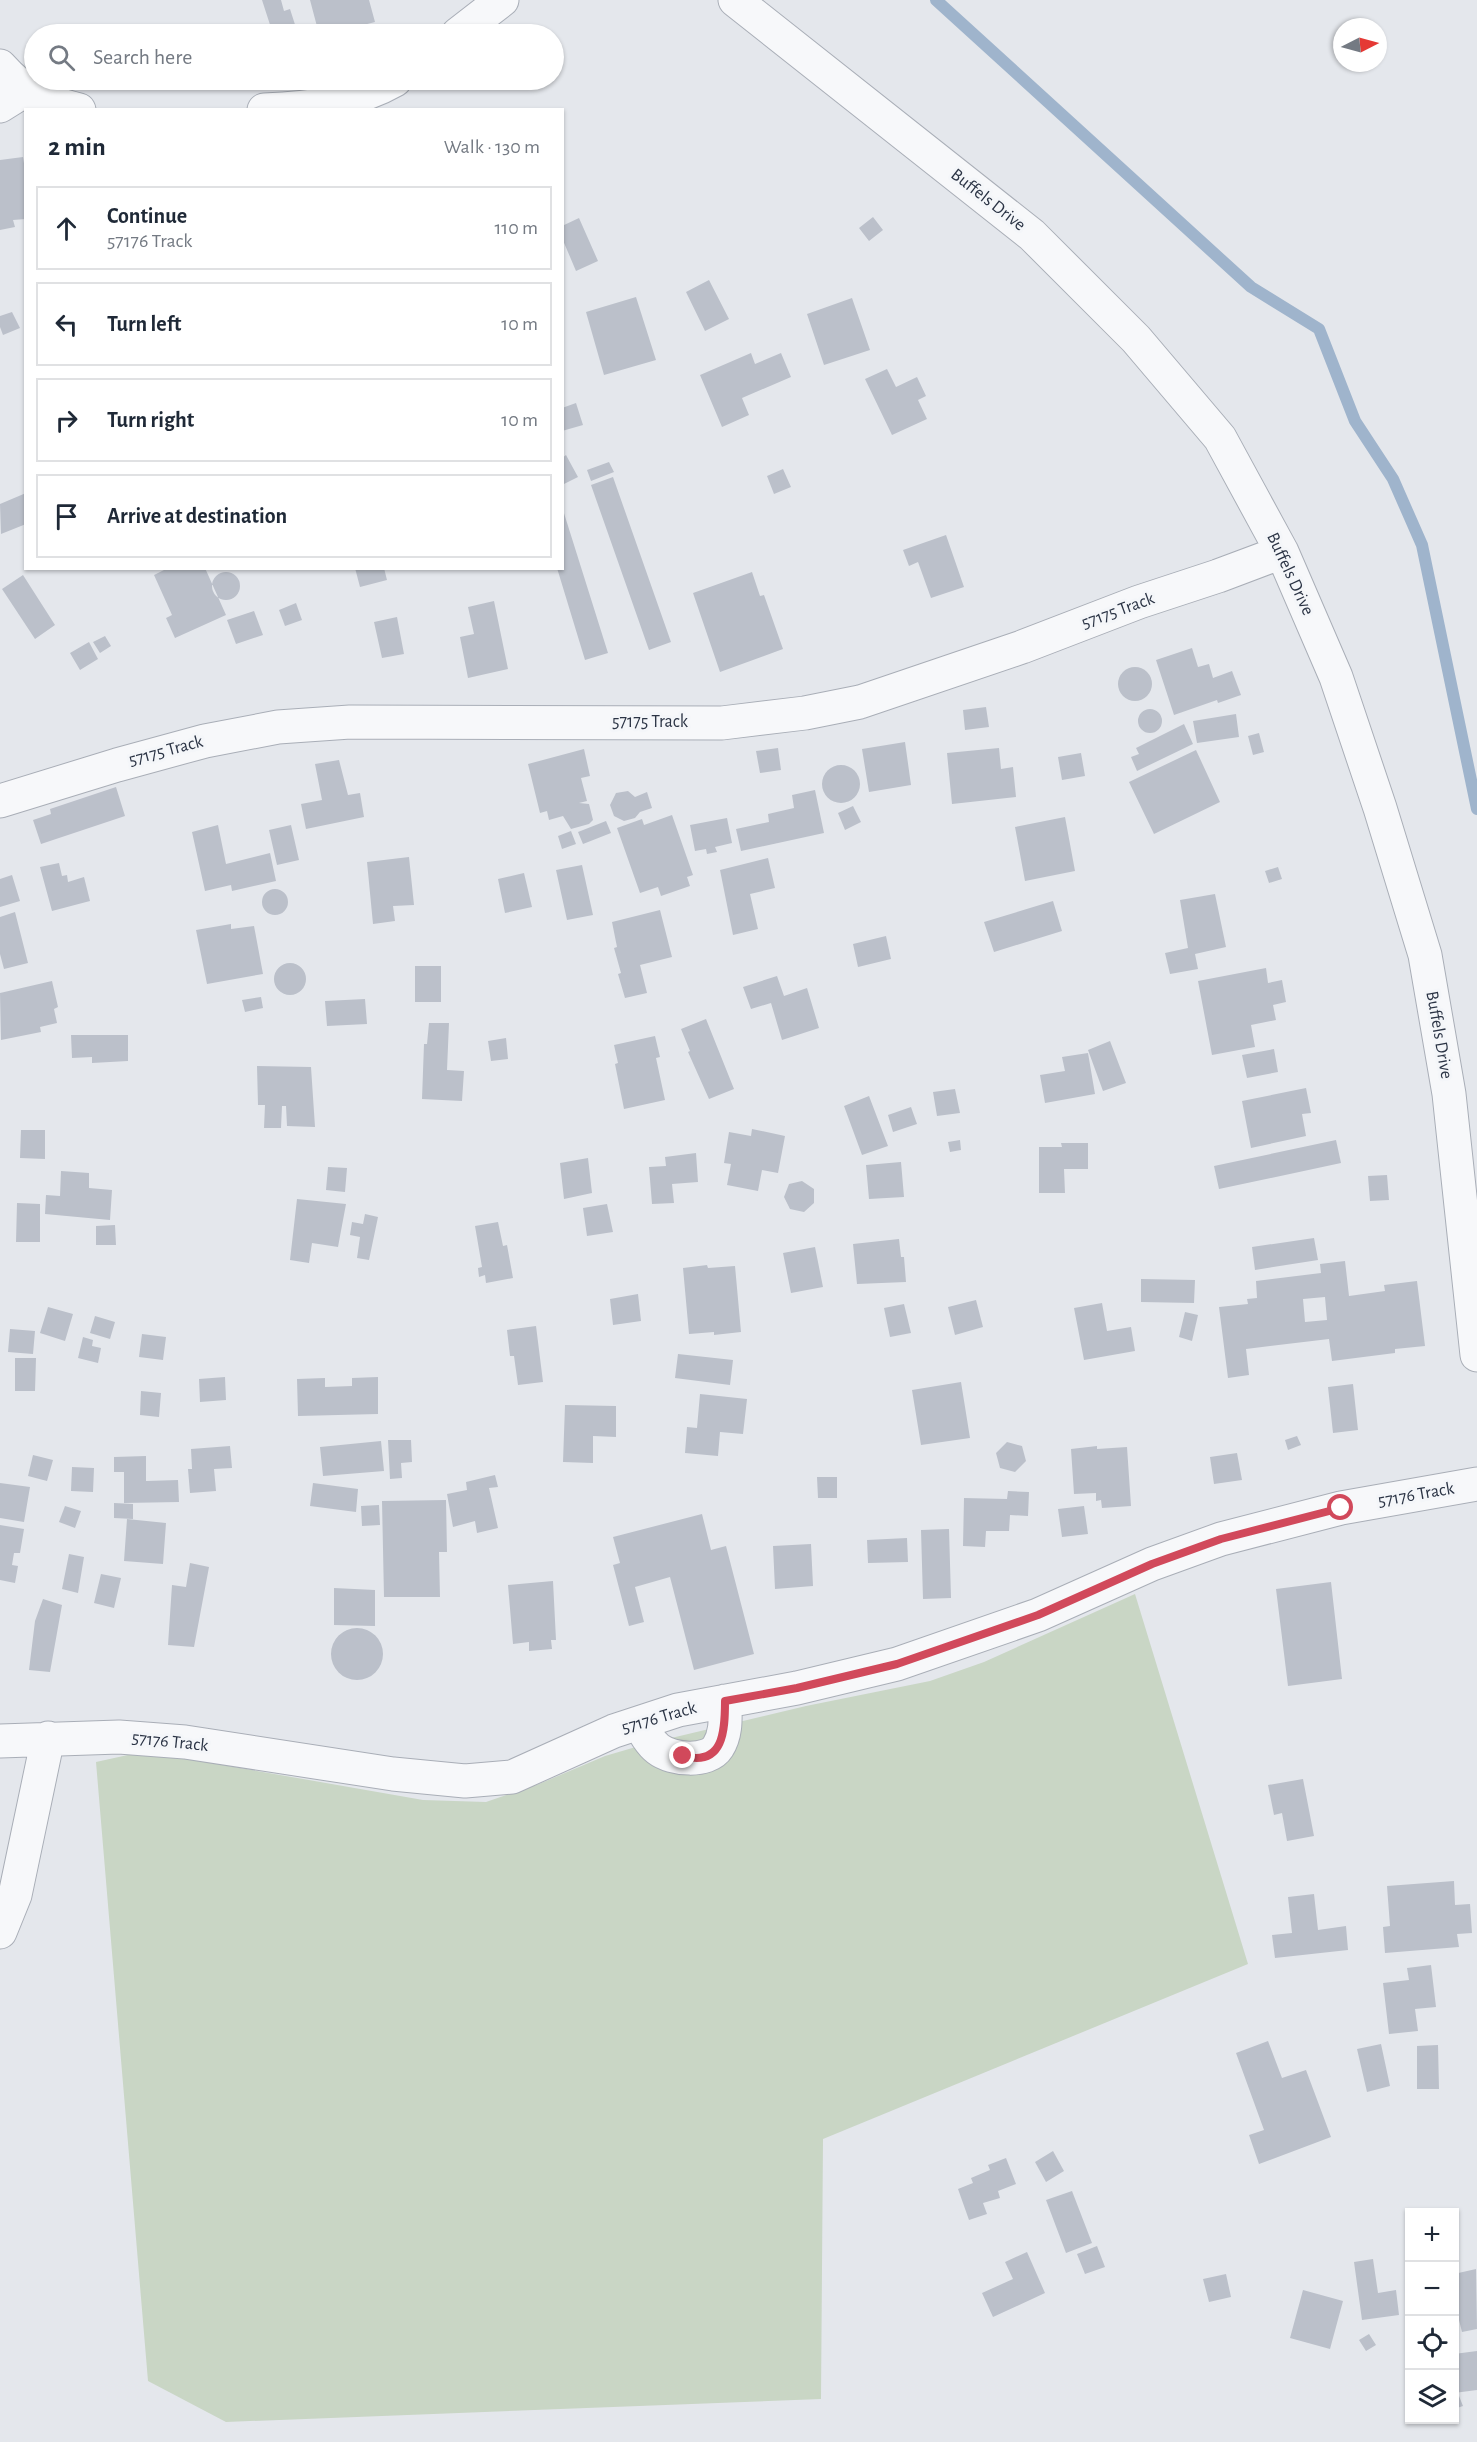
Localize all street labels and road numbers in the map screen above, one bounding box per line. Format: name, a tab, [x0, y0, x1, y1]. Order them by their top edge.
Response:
street label: Buffels Drive	[947, 165, 1029, 235]
street label: Buffels Drive	[1263, 530, 1317, 618]
street label: 57175 Track	[1079, 589, 1158, 632]
street label: 57175 Track	[612, 713, 689, 731]
street label: 57175 Track	[127, 732, 206, 770]
street label: Buffels Drive	[1422, 990, 1456, 1080]
street label: 57176 Track	[1377, 1479, 1456, 1511]
street label: 57176 Track	[620, 1699, 699, 1737]
street label: 57176 Track	[131, 1729, 210, 1755]

